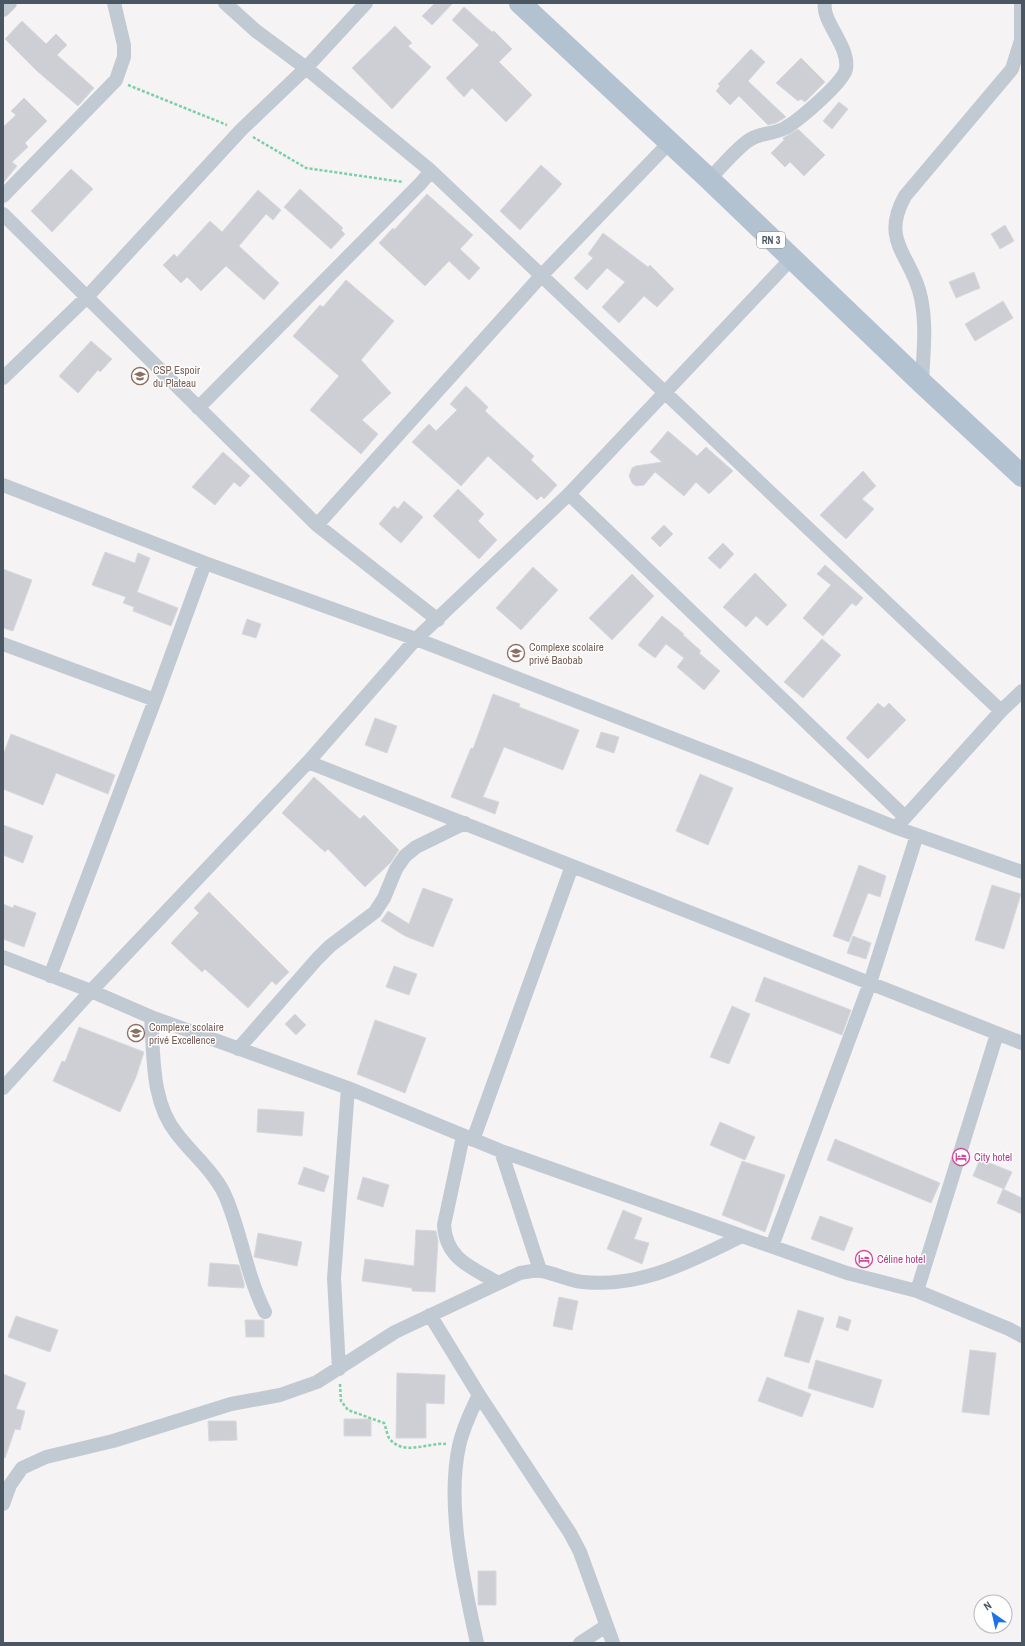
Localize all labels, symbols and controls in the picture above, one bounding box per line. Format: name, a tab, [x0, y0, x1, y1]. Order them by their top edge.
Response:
road number: RN 3	[757, 232, 785, 248]
place label: CSP Espoir du Plateau	[153, 363, 200, 390]
school or university icon: CSP Espoir du Plateau	[130, 366, 150, 386]
place label: Complexe scolaire privé Baobab	[529, 640, 604, 667]
school or university icon: Complexe scolaire privé Baobab	[506, 643, 526, 663]
place label: Complexe scolaire privé Excellence	[149, 1020, 224, 1047]
school or university icon: Complexe scolaire privé Excellence	[126, 1023, 146, 1043]
hotel icon: City hotel	[951, 1147, 971, 1167]
place label: City hotel	[974, 1150, 1012, 1164]
hotel icon: Céline hotel	[854, 1249, 874, 1269]
place label: Céline hotel	[877, 1252, 925, 1266]
north arrow	[973, 1594, 1013, 1634]
text: N	[981, 1598, 994, 1613]

